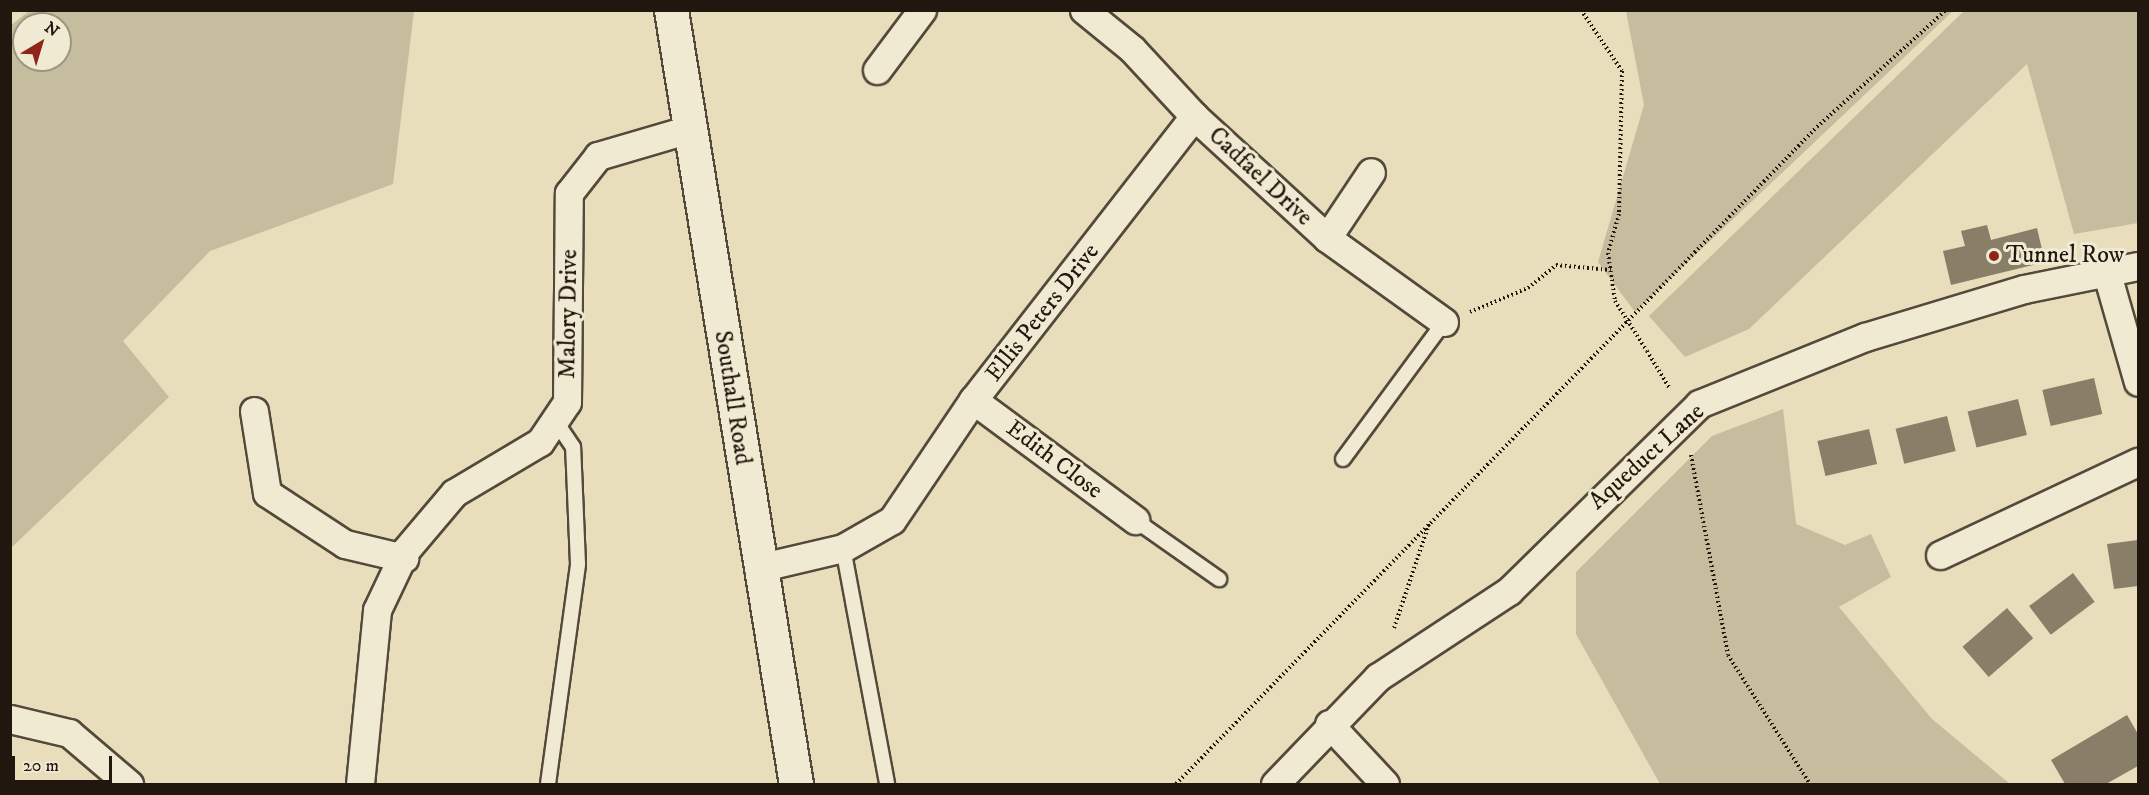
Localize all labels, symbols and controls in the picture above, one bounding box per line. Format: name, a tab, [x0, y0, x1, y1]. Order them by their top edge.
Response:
north arrow	[12, 12, 72, 72]
text: N	[41, 17, 63, 41]
street label: Cadfael Drive	[1202, 122, 1318, 232]
street label: Ellis Peters Drive	[980, 238, 1106, 388]
place label: Tunnel Row	[2006, 242, 2124, 270]
street label: Malory Drive	[553, 249, 585, 379]
marker: Tunnel Row	[1987, 249, 2001, 263]
street label: Southall Road	[707, 329, 757, 467]
street label: Aqueduct Lane	[1583, 398, 1711, 516]
street label: Edith Close	[1000, 414, 1108, 506]
scale bar	[15, 744, 116, 782]
text: 20 m	[23, 755, 59, 777]

